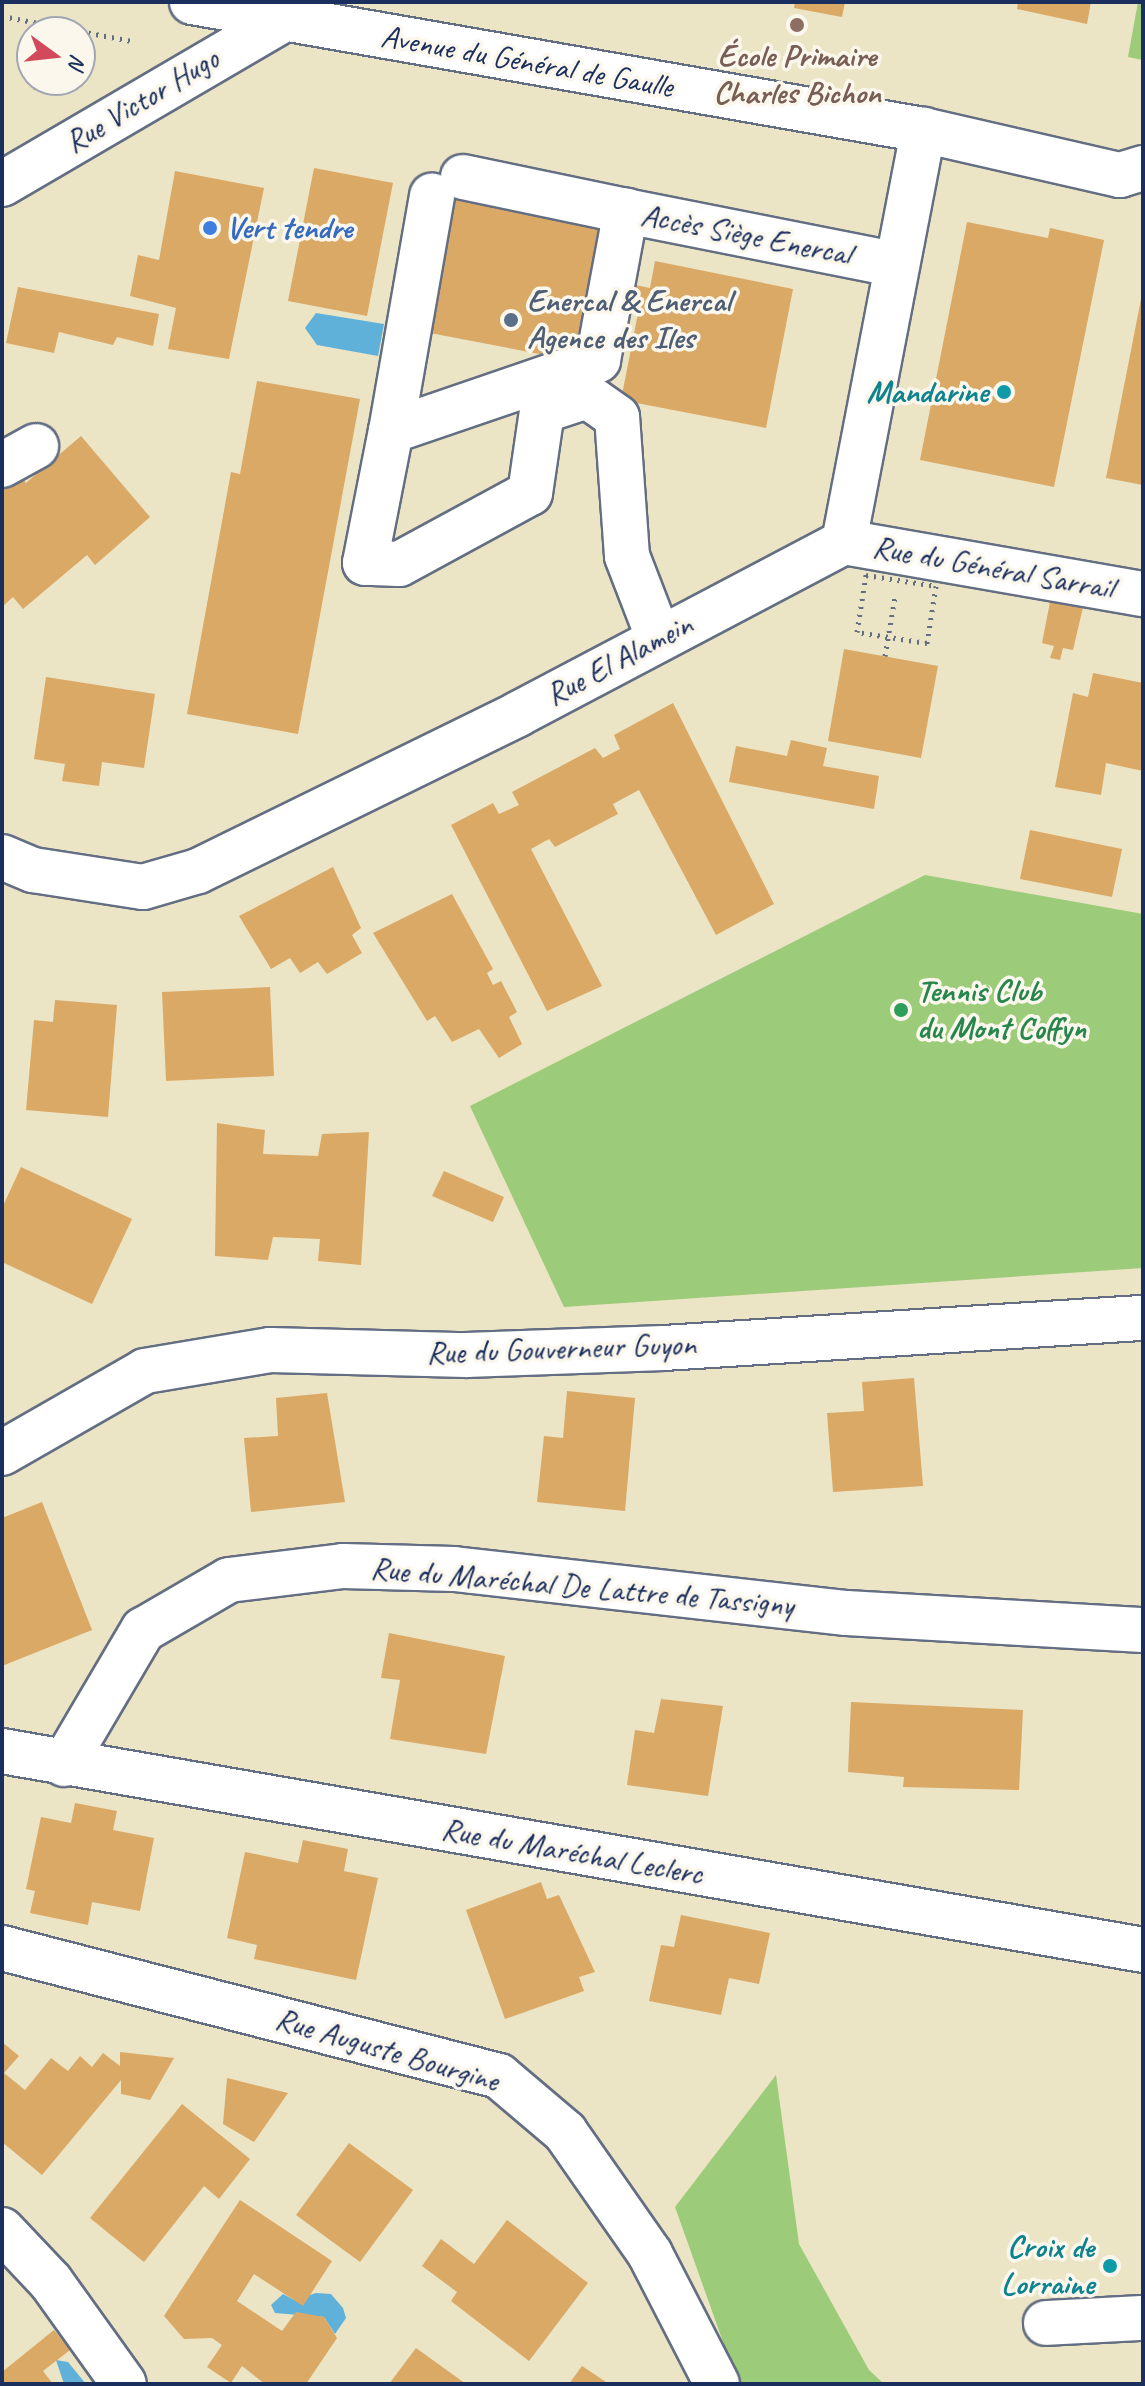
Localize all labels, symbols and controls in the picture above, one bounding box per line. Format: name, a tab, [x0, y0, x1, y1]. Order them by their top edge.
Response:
north arrow	[16, 16, 96, 96]
marker: École Primaire Charles Bichon	[788, 16, 806, 34]
street label: Avenue du Général de Gaulle	[378, 17, 676, 107]
place label: École Primaire Charles Bichon	[713, 38, 881, 113]
street label: Rue Victor Hugo	[58, 40, 226, 162]
text: N	[62, 51, 93, 72]
street label: Accès Siège Enercal	[638, 196, 854, 274]
place label: Vert tendre	[226, 209, 352, 247]
marker: Vert tendre	[201, 219, 219, 237]
place label: Enercal & Enercal Agence des Iles	[527, 283, 731, 358]
marker: Enercal & Enercal Agence des Iles	[502, 311, 520, 329]
place label: Mandarine	[867, 373, 988, 411]
marker: Mandarine	[995, 383, 1013, 401]
street label: Rue du Général Sarrail	[870, 528, 1116, 608]
street label: Rue El Alamein	[538, 605, 700, 715]
place label: Tennis Club du Mont Coffyn	[917, 973, 1086, 1048]
marker: Tennis Club du Mont Coffyn	[892, 1001, 910, 1019]
street label: Rue du Gouverneur Guyon	[426, 1325, 696, 1373]
street label: Rue du Maréchal De Lattre de Tassigny	[368, 1549, 796, 1625]
street label: Rue du Maréchal Leclerc	[439, 1810, 705, 1894]
street label: Rue Auguste Bourgine	[271, 2000, 503, 2100]
place label: Croix de Lorraine	[1001, 2229, 1094, 2304]
marker: Croix de Lorraine	[1101, 2257, 1119, 2275]

